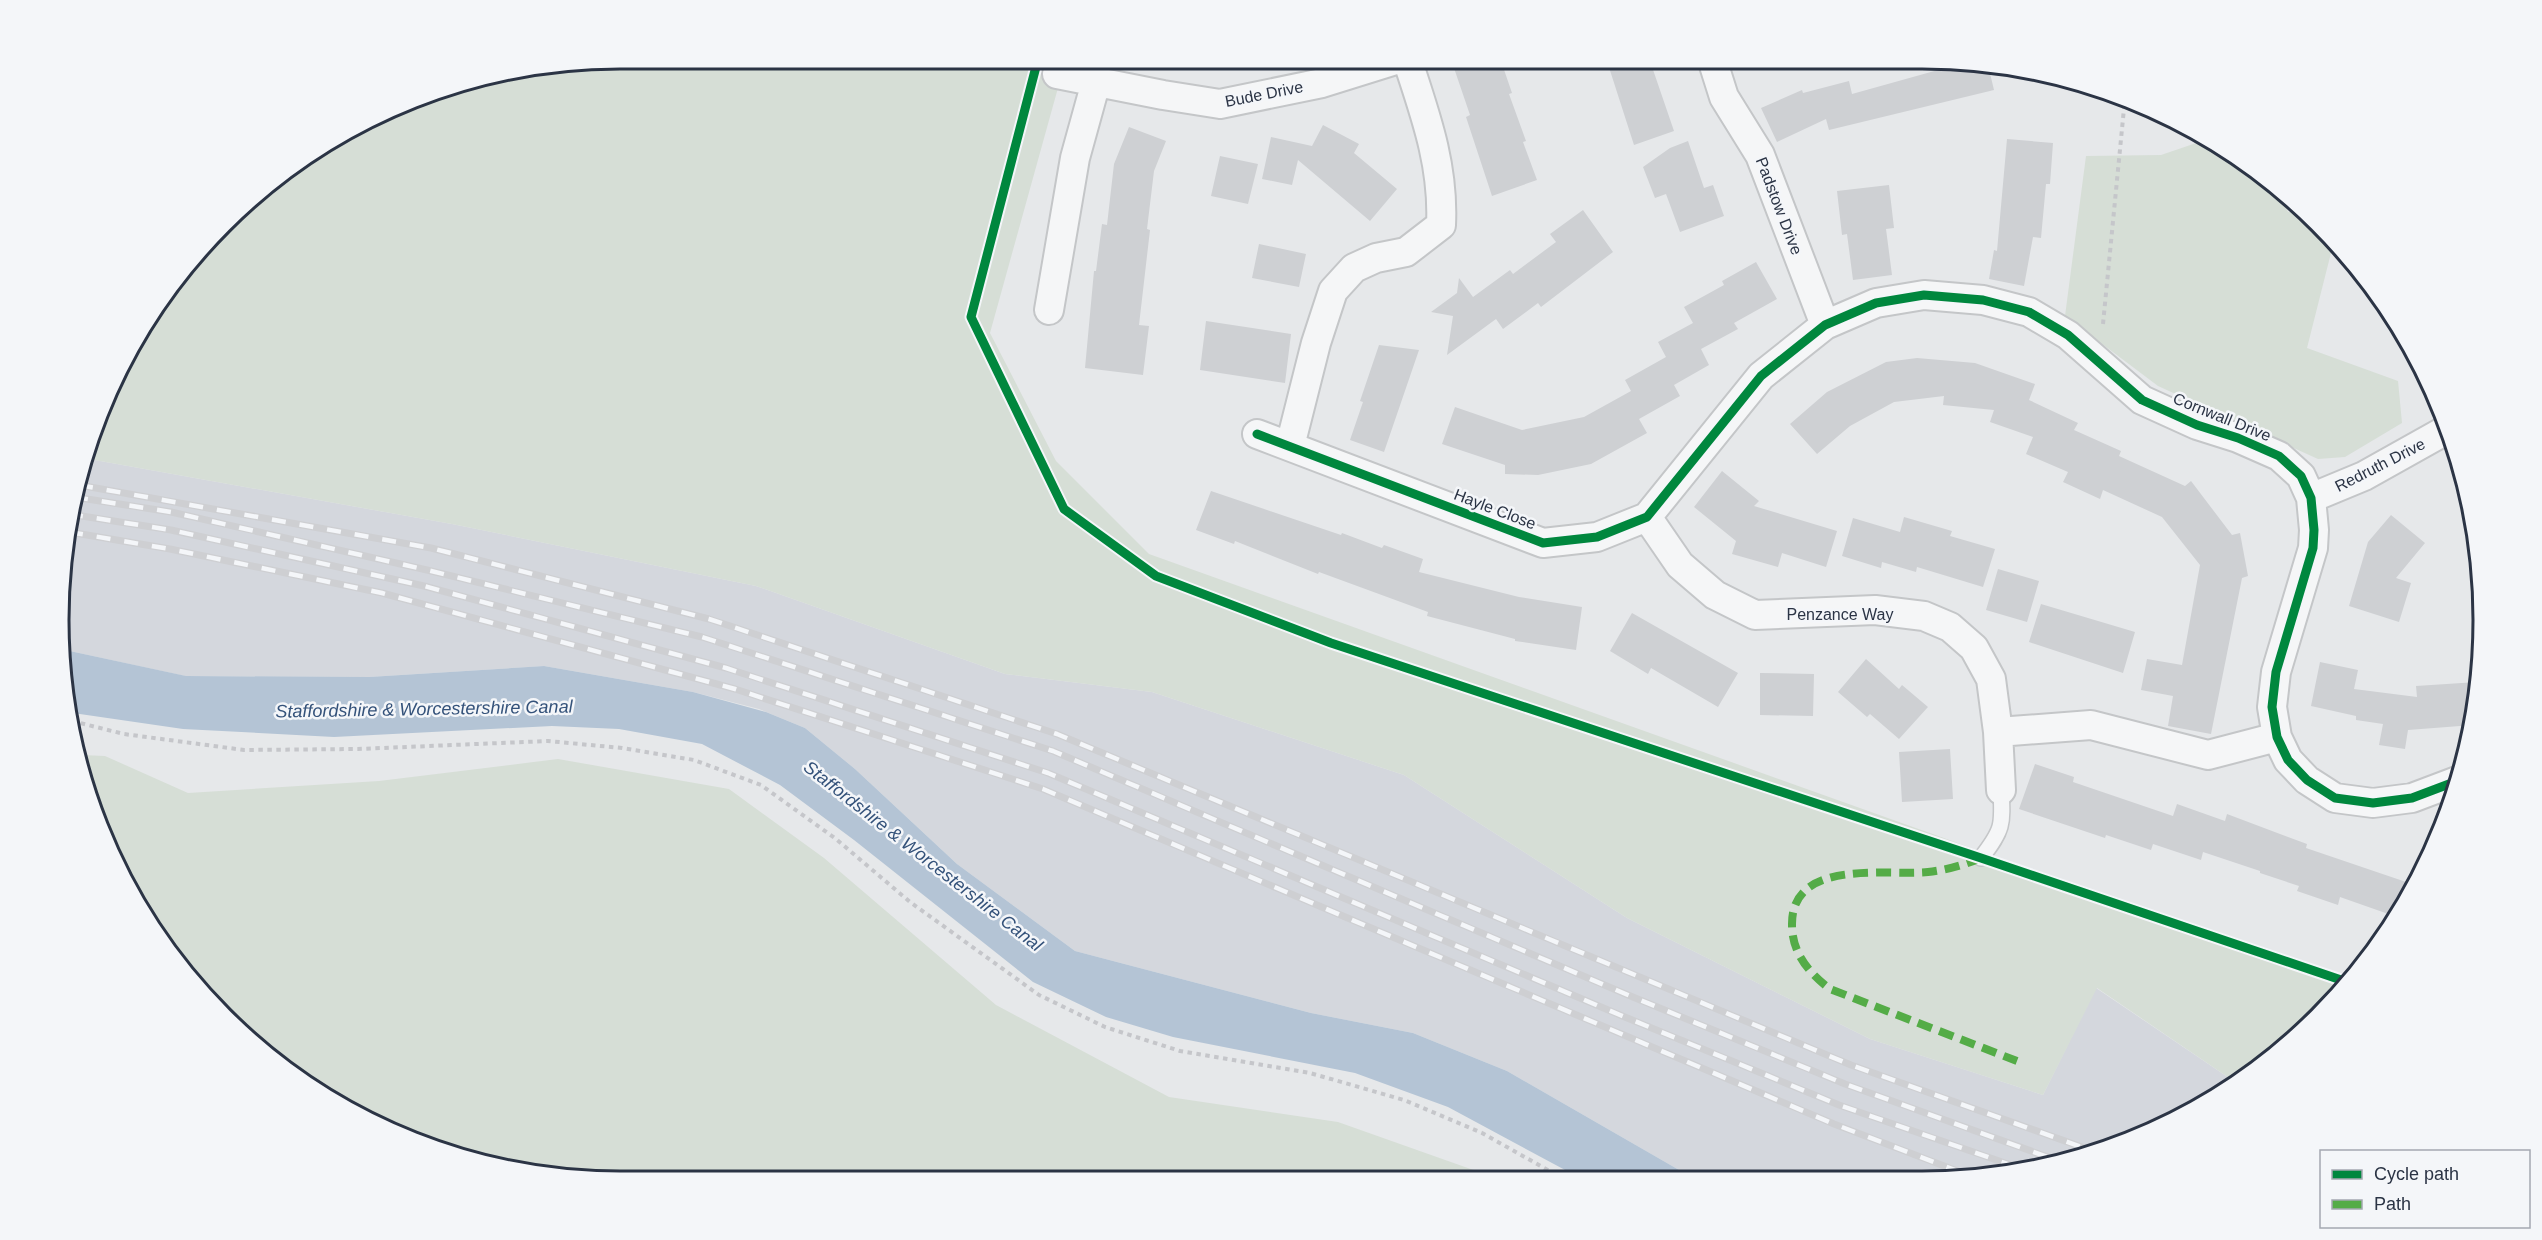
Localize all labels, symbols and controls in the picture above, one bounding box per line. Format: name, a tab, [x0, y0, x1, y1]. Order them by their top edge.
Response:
street label: Bude Drive	[1224, 78, 1305, 110]
street label: Padstow Drive	[1753, 155, 1805, 257]
street label: Cornwall Drive	[2171, 390, 2273, 444]
street label: Redruth Drive	[2332, 435, 2428, 495]
street label: Hayle Close	[1452, 486, 1538, 532]
street label: Penzance Way	[1786, 606, 1894, 623]
water label: Staffordshire & Worcestershire Canal	[275, 696, 574, 722]
water label: Staffordshire & Worcestershire Canal	[800, 757, 1047, 956]
legend	[2320, 1150, 2530, 1228]
text: Cycle path	[2374, 1164, 2459, 1184]
text: Path	[2374, 1194, 2411, 1214]

